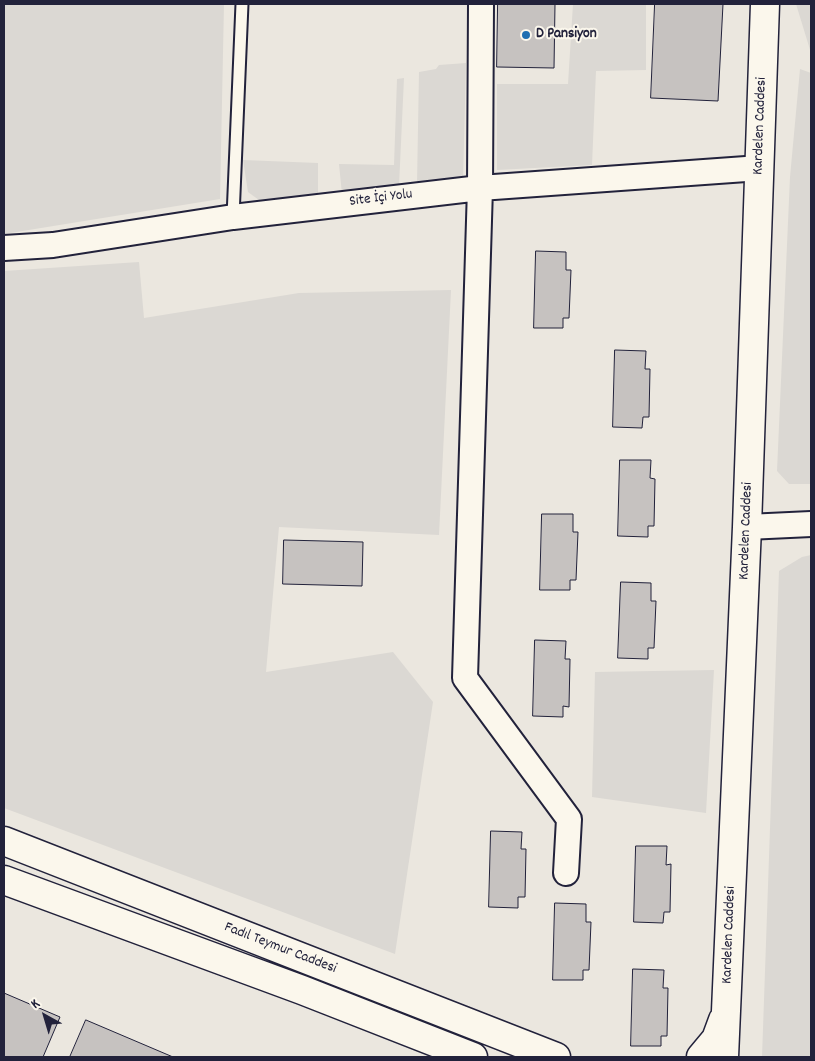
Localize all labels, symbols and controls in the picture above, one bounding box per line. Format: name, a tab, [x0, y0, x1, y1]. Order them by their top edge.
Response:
place label: D Pansiyon	[536, 26, 597, 44]
marker: D Pansiyon	[520, 29, 532, 41]
street label: Kardelen Caddesi	[750, 77, 772, 175]
street label: Site İçi Yolu	[348, 186, 414, 212]
street label: Kardelen Caddesi	[736, 482, 758, 580]
street label: Kardelen Caddesi	[719, 886, 741, 984]
street label: Fadıl Teymur Caddesi	[221, 919, 339, 979]
north arrow	[20, 991, 70, 1041]
text: K	[27, 995, 44, 1014]

